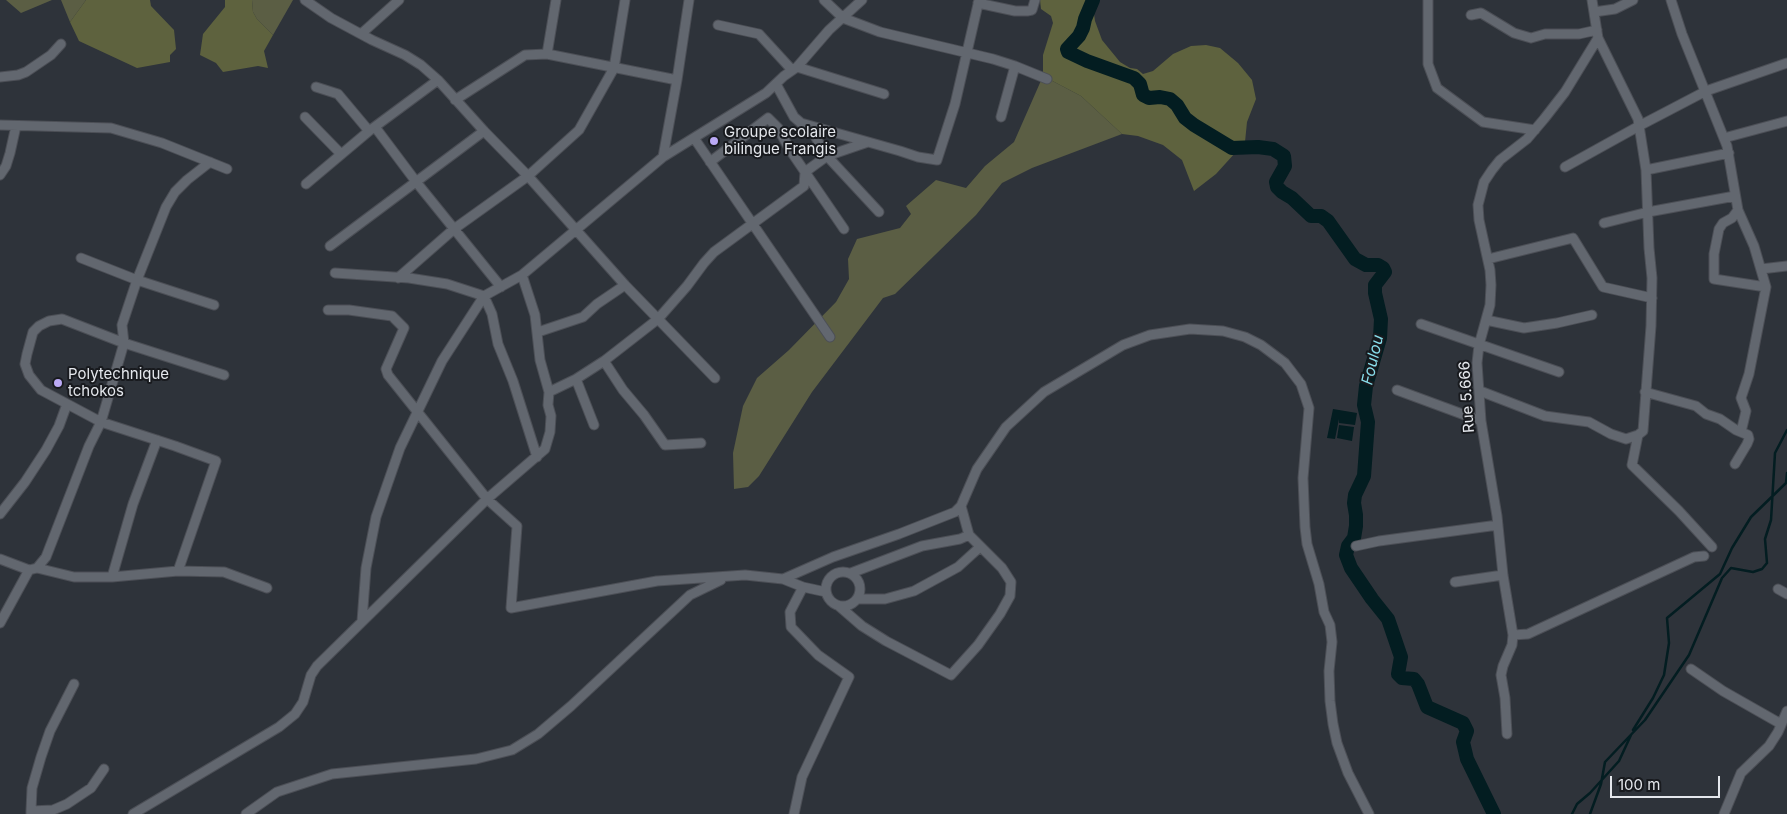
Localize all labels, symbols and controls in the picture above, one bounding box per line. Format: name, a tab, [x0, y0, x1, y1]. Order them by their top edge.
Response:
place label: Groupe scolaire bilingue Frangis	[724, 123, 836, 158]
marker: Groupe scolaire bilingue Frangis	[708, 135, 720, 147]
water label: Foulou	[1358, 333, 1388, 387]
street label: Rue 5.666	[1456, 360, 1478, 434]
place label: Polytechnique tchokos	[68, 365, 169, 400]
marker: Polytechnique tchokos	[52, 377, 64, 389]
scale bar	[1612, 766, 1722, 798]
text: 100 m	[1618, 775, 1660, 794]

